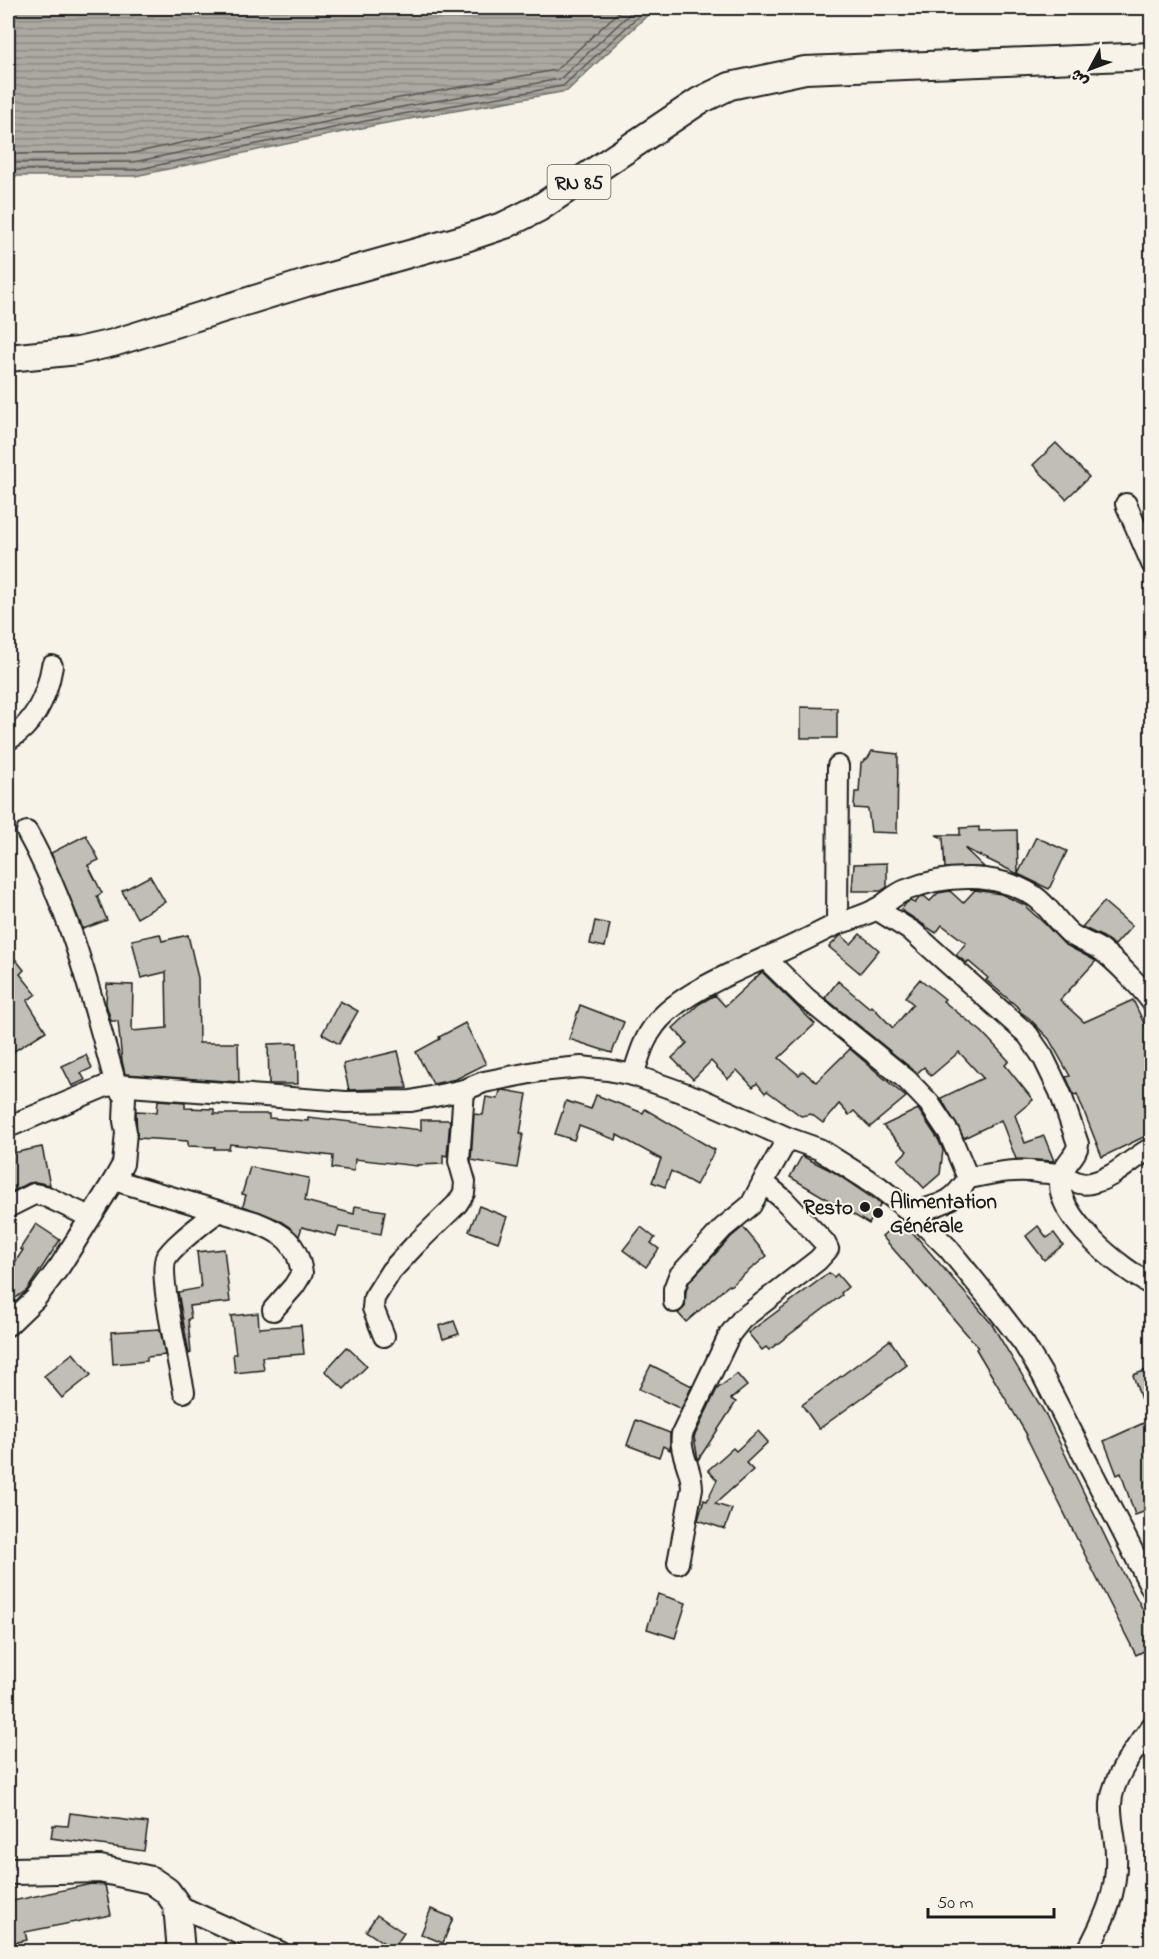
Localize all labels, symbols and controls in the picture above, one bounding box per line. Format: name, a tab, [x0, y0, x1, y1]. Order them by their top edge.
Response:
north arrow	[1060, 39, 1120, 99]
text: ش	[1065, 63, 1095, 92]
road number: RN 85	[548, 165, 610, 199]
place label: Alimentation Générale	[890, 1188, 997, 1242]
place label: Resto	[803, 1194, 853, 1224]
marker: Resto	[858, 1200, 872, 1214]
marker: Alimentation Générale	[871, 1206, 885, 1220]
scale bar	[928, 1881, 1054, 1919]
text: 50 m	[937, 1891, 974, 1917]

